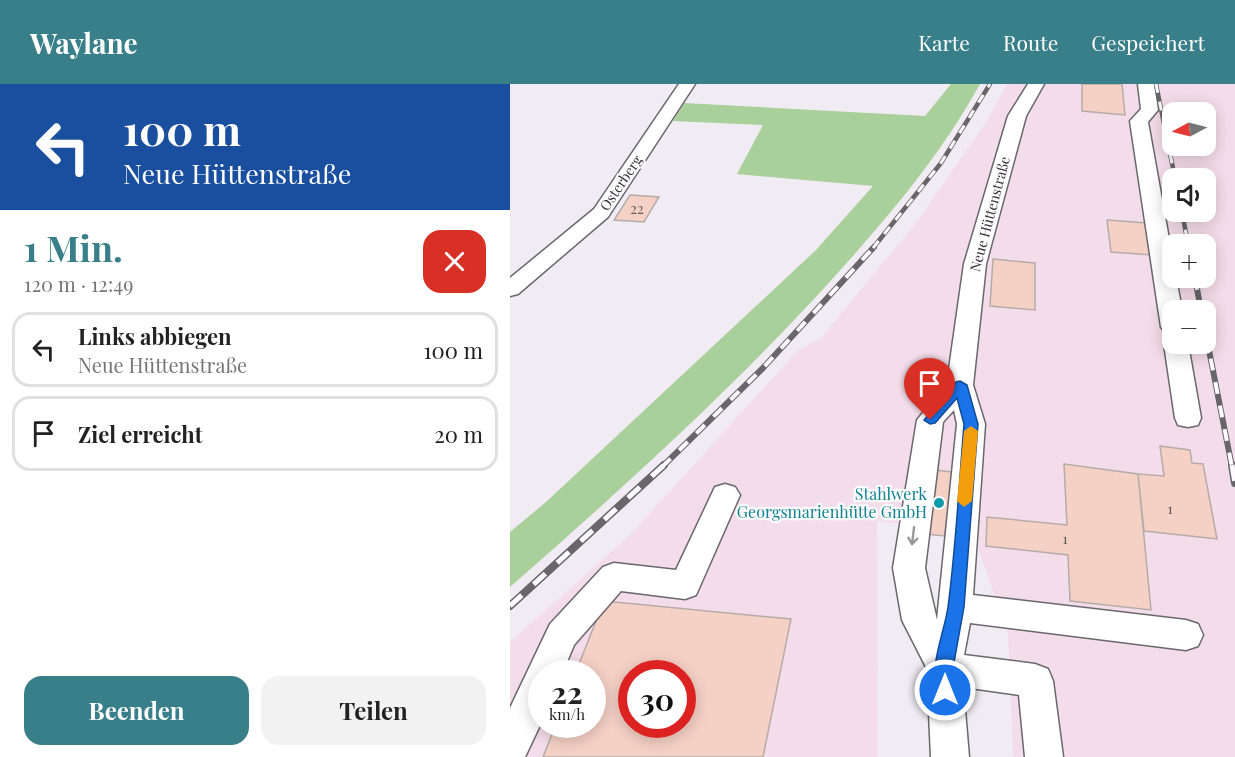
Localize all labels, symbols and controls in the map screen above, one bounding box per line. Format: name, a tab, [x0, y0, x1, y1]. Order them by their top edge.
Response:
text: Waylane	[30, 24, 138, 61]
text: Karte	[918, 28, 970, 56]
text: Route	[1003, 28, 1058, 56]
text: Gespeichert	[1091, 28, 1205, 56]
text: 100 m	[123, 101, 241, 157]
north arrow	[1162, 102, 1216, 156]
map controls	[1162, 102, 1216, 354]
icon: left	[24, 108, 102, 186]
street label: Osterberg	[595, 151, 646, 214]
street label: Neue Hüttenstraße	[965, 154, 1014, 274]
text: Neue Hüttenstraße	[123, 155, 351, 191]
button: sound	[1162, 168, 1216, 222]
house number: 22	[630, 199, 644, 218]
text: 1 Min.	[24, 223, 123, 271]
button: close	[423, 230, 486, 293]
button: +	[1162, 234, 1216, 288]
text: 120 m · 12:49	[24, 270, 133, 297]
button: −	[1162, 300, 1216, 354]
text: Links abbiegen	[78, 321, 232, 351]
icon: left	[27, 333, 60, 366]
text: 100 m	[423, 335, 483, 365]
text: Neue Hüttenstraße	[78, 351, 247, 378]
pin	[904, 358, 955, 420]
icon: arrive	[913, 367, 946, 400]
icon: arrive	[27, 417, 60, 450]
text: Ziel erreicht	[78, 419, 202, 449]
text: 20 m	[434, 419, 483, 449]
place label: Stahlwerk Georgsmarienhütte GmbH	[737, 483, 927, 522]
marker: Stahlwerk Georgsmarienhütte GmbH	[932, 496, 946, 510]
house number: 1	[1167, 499, 1173, 518]
one-way arrow	[907, 526, 918, 546]
house number: 1	[1062, 529, 1068, 548]
position arrow	[913, 658, 977, 722]
speed limit sign: 30	[618, 660, 696, 738]
text: 22	[551, 672, 583, 712]
button: Beenden	[24, 676, 249, 745]
button: Teilen	[261, 676, 486, 745]
text: km/h	[549, 704, 585, 724]

